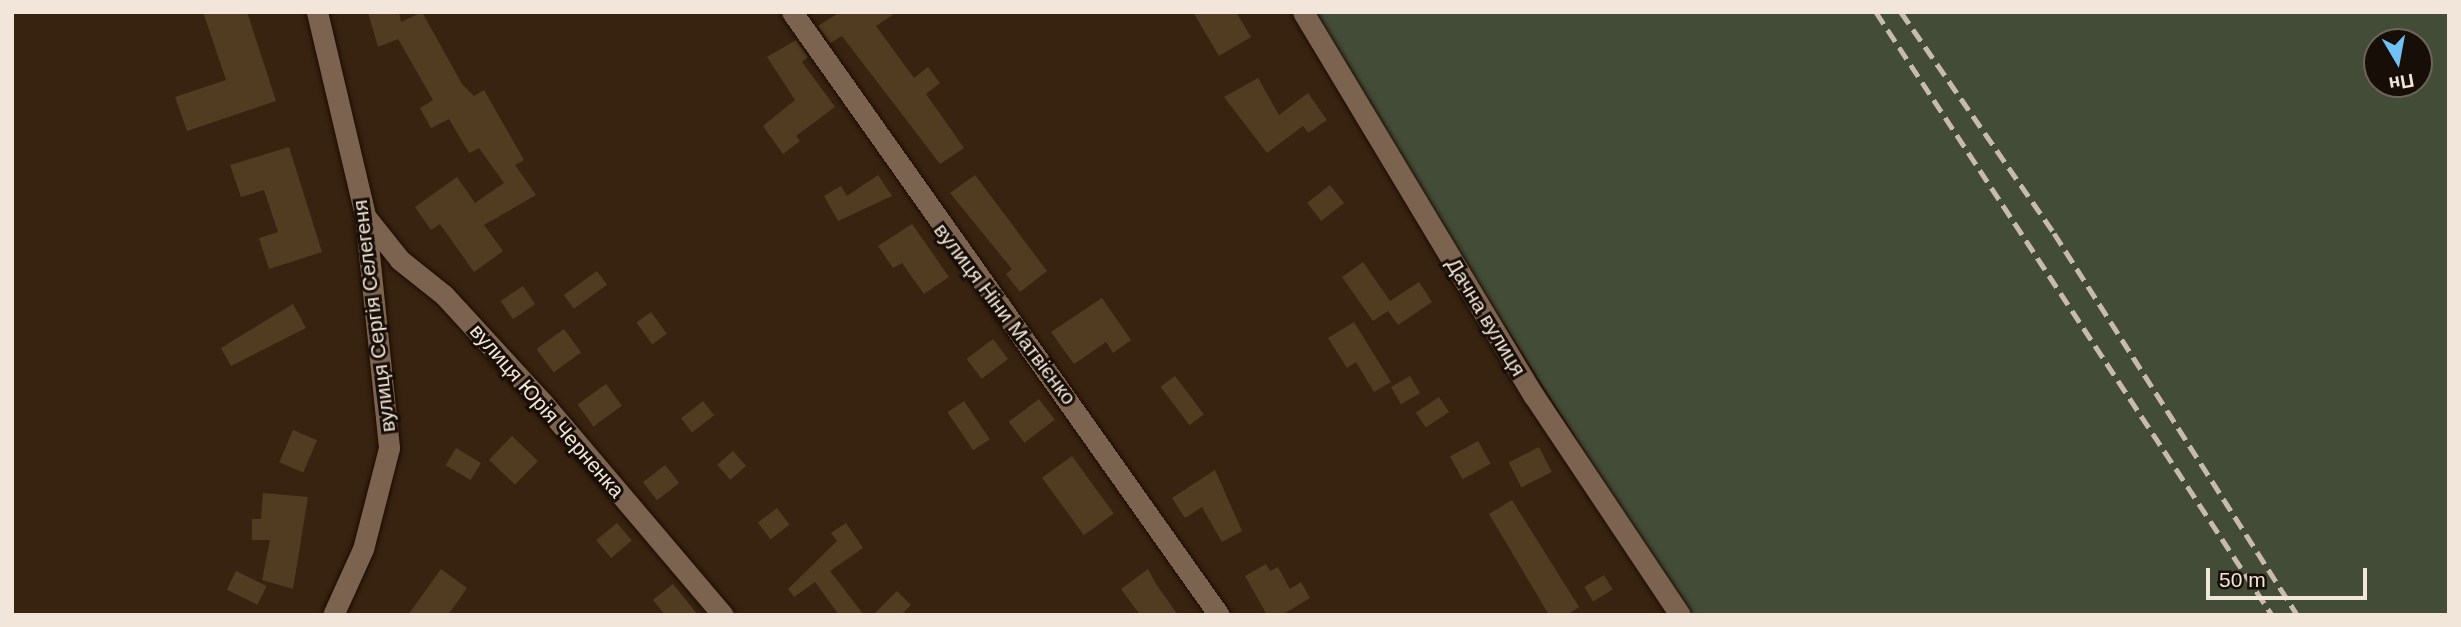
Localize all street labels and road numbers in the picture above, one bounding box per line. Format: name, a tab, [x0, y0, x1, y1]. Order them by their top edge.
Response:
street label: вулиця Сергія Селегеня	[347, 198, 401, 434]
street label: вулиця Ніни Матвієнко	[929, 218, 1081, 410]
street label: Дачна вулиця	[1441, 253, 1531, 381]
street label: вулиця Юрія Черненка	[465, 319, 629, 503]

